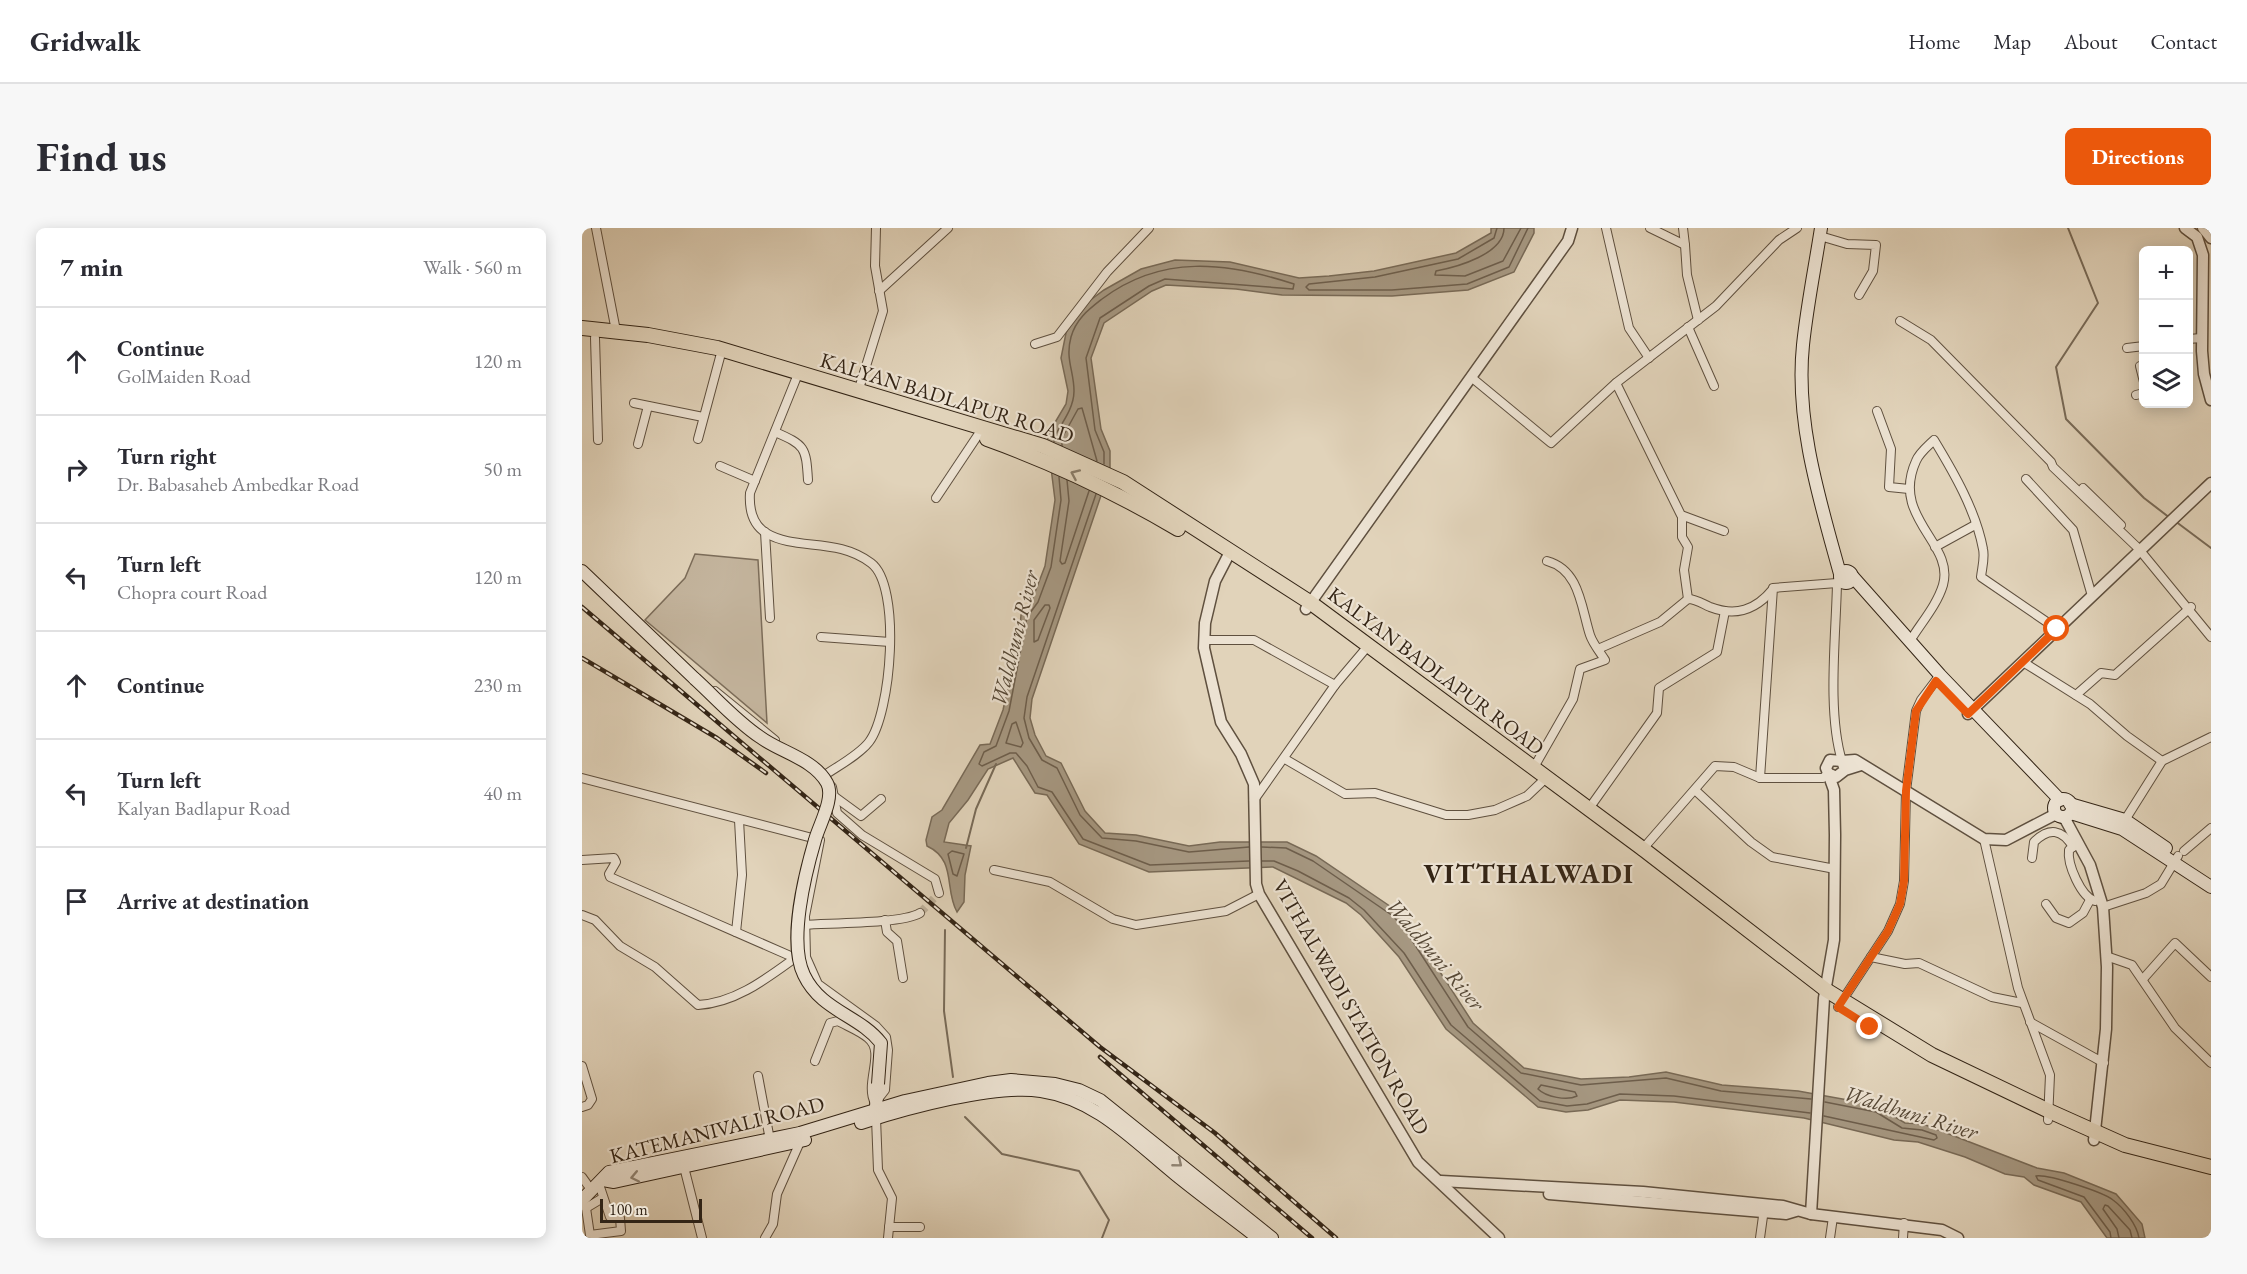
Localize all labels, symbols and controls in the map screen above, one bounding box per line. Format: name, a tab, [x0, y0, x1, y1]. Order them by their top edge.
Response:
text: Gridwalk	[30, 23, 141, 59]
text: Home	[1908, 28, 1960, 55]
text: Map	[1993, 28, 2031, 55]
text: About	[2064, 28, 2117, 55]
text: Contact	[2150, 28, 2217, 55]
button: Directions	[2065, 128, 2211, 185]
text: Find us	[36, 129, 167, 184]
map controls	[2139, 246, 2193, 408]
button: +	[2139, 246, 2193, 300]
text: 7 min	[60, 250, 123, 284]
text: Walk · 560 m	[423, 254, 522, 280]
button: −	[2139, 300, 2193, 354]
text: Continue	[117, 334, 204, 363]
icon: ahead	[60, 345, 93, 378]
street label: KALYAN BADLAPUR ROAD	[817, 346, 1077, 449]
text: 120 m	[474, 348, 522, 374]
button: layers	[2139, 354, 2193, 408]
text: GolMaiden Road	[117, 363, 251, 389]
text: Turn right	[117, 442, 216, 471]
icon: right	[60, 453, 93, 486]
text: 50 m	[483, 456, 522, 482]
one-way arrow	[1071, 470, 1082, 482]
text: Dr. Babasaheb Ambedkar Road	[117, 471, 359, 497]
text: Turn left	[117, 550, 201, 579]
icon: left	[60, 561, 93, 594]
text: 120 m	[474, 564, 522, 590]
water label: Waldhuni River	[984, 566, 1046, 709]
text: Chopra court Road	[117, 579, 267, 605]
street label: KALYAN BADLAPUR ROAD	[1323, 580, 1550, 761]
route start	[2043, 615, 2069, 641]
icon: ahead	[60, 669, 93, 702]
text: Continue	[117, 671, 204, 700]
text: 230 m	[474, 672, 522, 698]
text: Turn left	[117, 766, 201, 795]
icon: left	[60, 777, 93, 810]
text: 40 m	[483, 780, 522, 806]
text: Kalyan Badlapur Road	[117, 795, 290, 821]
district label: VITTHALWADI	[1424, 856, 1634, 891]
street label: VITHALWADI STATION ROAD	[1267, 874, 1436, 1140]
icon: arrive	[60, 885, 93, 918]
text: Arrive at destination	[117, 887, 309, 916]
water label: Waldhuni River	[1380, 892, 1492, 1018]
route end	[1856, 1013, 1882, 1039]
water label: Waldhuni River	[1840, 1078, 1983, 1147]
street label: KATEMANIVALI ROAD	[607, 1090, 827, 1169]
one-way arrow	[1172, 1155, 1183, 1166]
one-way arrow	[631, 1170, 641, 1183]
scale bar	[600, 1196, 702, 1224]
text: 100 m	[609, 1199, 648, 1220]

